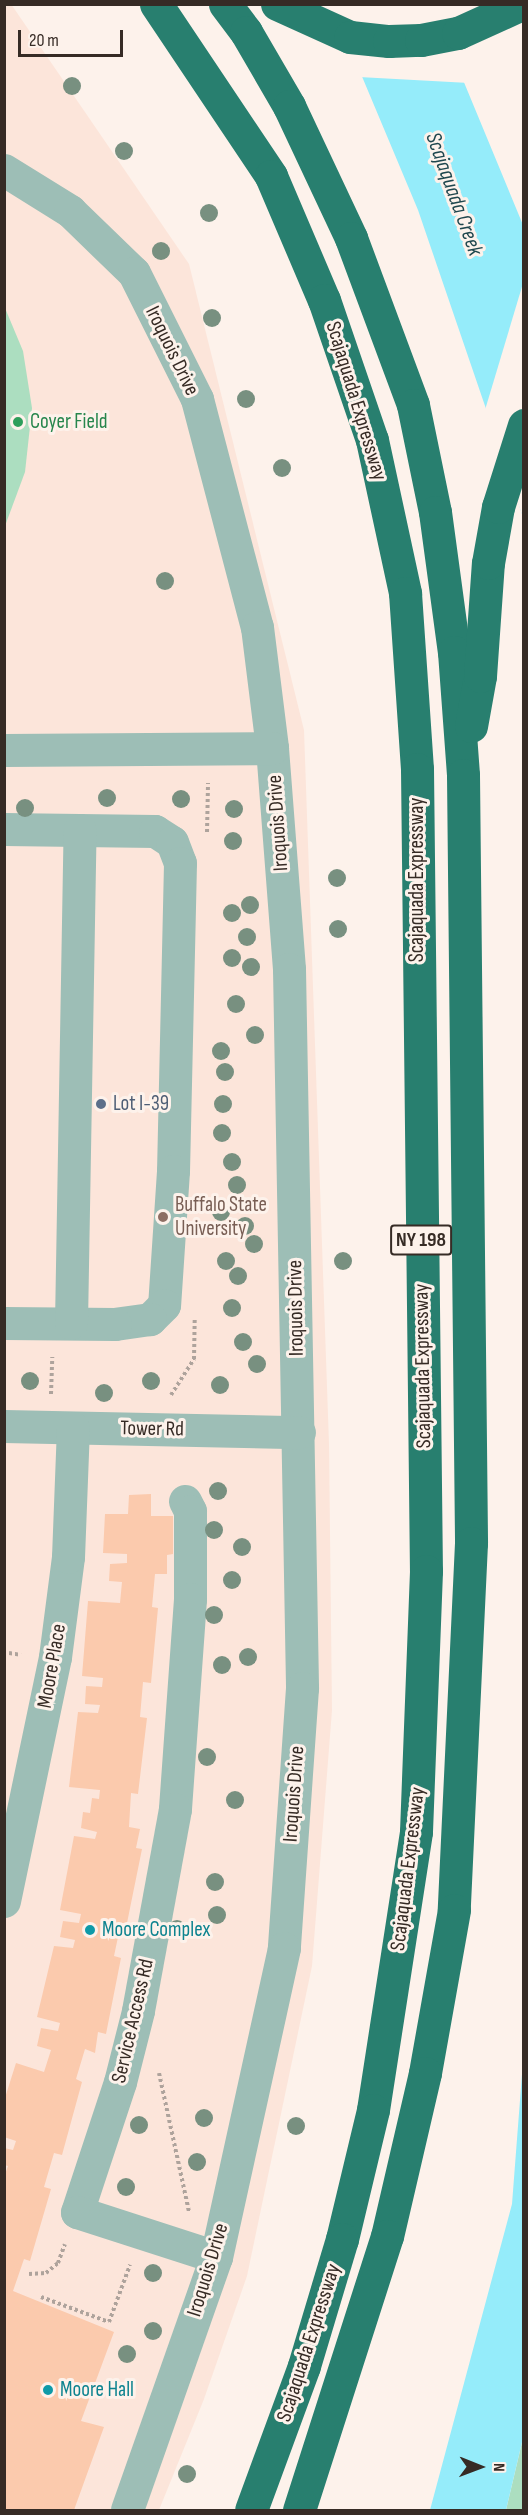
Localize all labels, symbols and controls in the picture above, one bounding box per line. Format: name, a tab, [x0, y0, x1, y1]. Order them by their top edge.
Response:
scale bar	[21, 18, 126, 56]
text: 20 m	[29, 30, 59, 51]
water label: Scajaquada Creek	[419, 129, 489, 259]
street label: Iroquois Drive	[140, 302, 204, 400]
street label: Scajaquada Expressway	[320, 319, 392, 483]
place label: Coyer Field	[30, 409, 108, 435]
marker: Coyer Field	[11, 415, 25, 429]
street label: Iroquois Drive	[262, 774, 294, 872]
street label: Scajaquada Expressway	[404, 798, 430, 962]
place label: Lot I-39	[113, 1091, 169, 1117]
marker: Lot I-39	[94, 1097, 108, 1111]
place label: Buffalo State University	[175, 1192, 267, 1242]
marker: Buffalo State University	[156, 1210, 170, 1224]
road number: NY 198	[390, 1223, 452, 1257]
street label: Iroquois Drive	[283, 1260, 309, 1356]
street label: Scajaquada Expressway	[409, 1283, 437, 1449]
street label: Tower Rd	[120, 1416, 184, 1442]
street label: Moore Place	[32, 1622, 72, 1710]
street label: Iroquois Drive	[278, 1745, 310, 1843]
street label: Scajaquada Expressway	[385, 1786, 431, 1952]
place label: Moore Complex	[102, 1917, 210, 1943]
marker: Moore Complex	[83, 1923, 97, 1937]
street label: Service Access Rd	[106, 1957, 160, 2085]
street label: Iroquois Drive	[182, 2220, 234, 2320]
street label: Scajaquada Expressway	[272, 2261, 346, 2425]
place label: Moore Hall	[60, 2377, 134, 2403]
marker: Moore Hall	[41, 2383, 55, 2397]
north arrow	[450, 2437, 510, 2497]
text: N	[489, 2463, 508, 2472]

